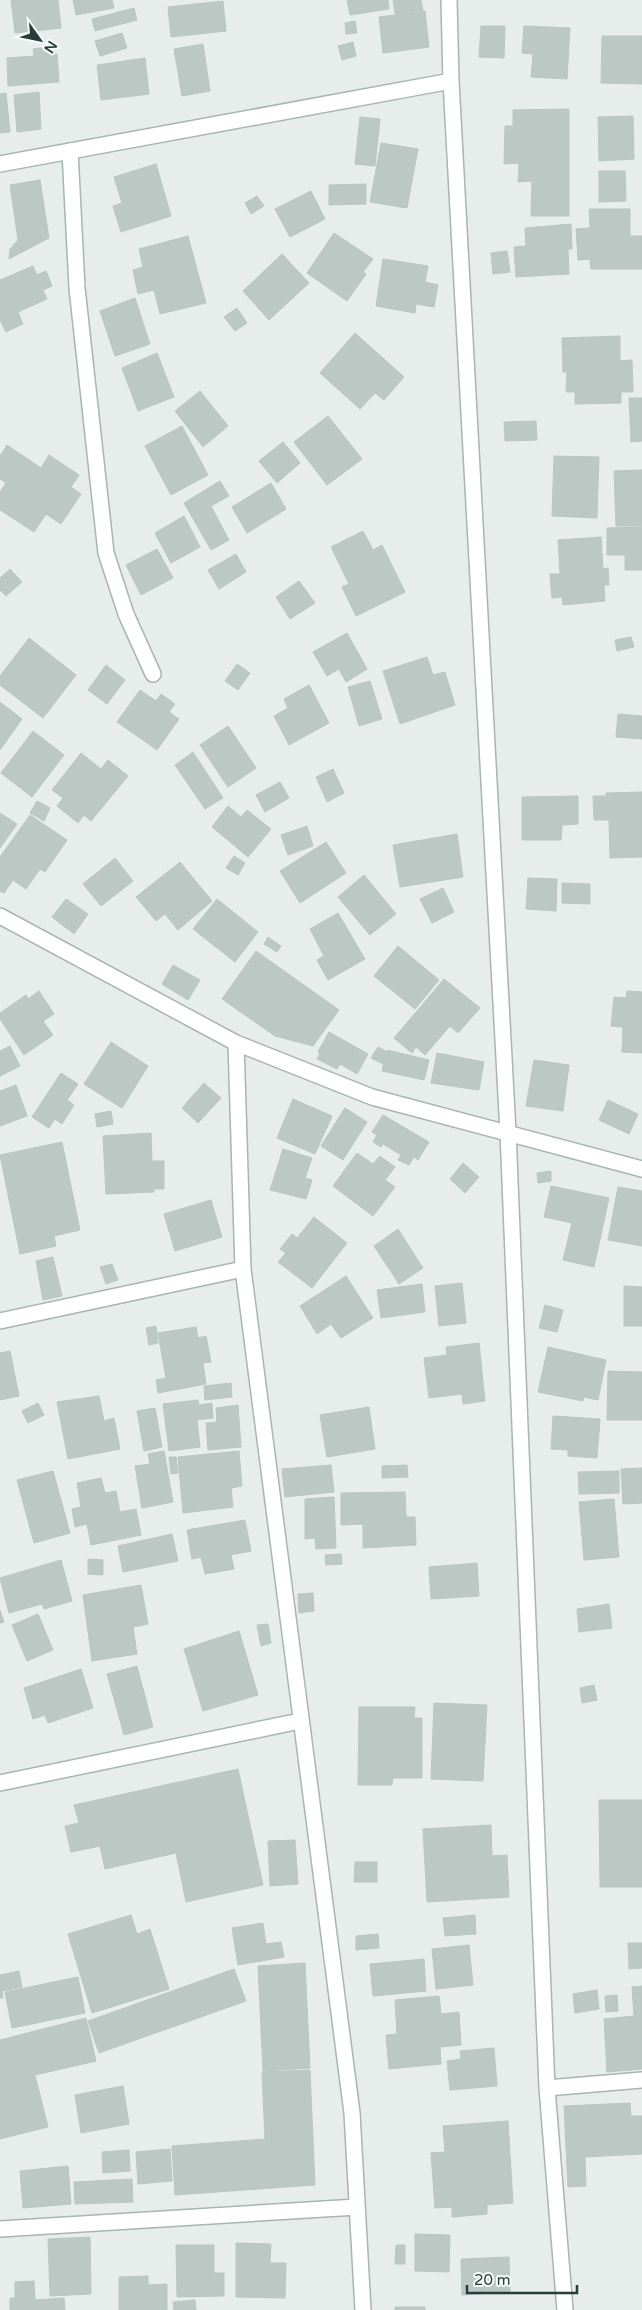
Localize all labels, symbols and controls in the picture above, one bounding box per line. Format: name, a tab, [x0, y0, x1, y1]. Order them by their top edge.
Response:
north arrow	[15, 15, 65, 65]
text: N	[40, 37, 61, 56]
scale bar	[467, 2262, 577, 2294]
text: 20 m	[474, 2271, 511, 2289]

